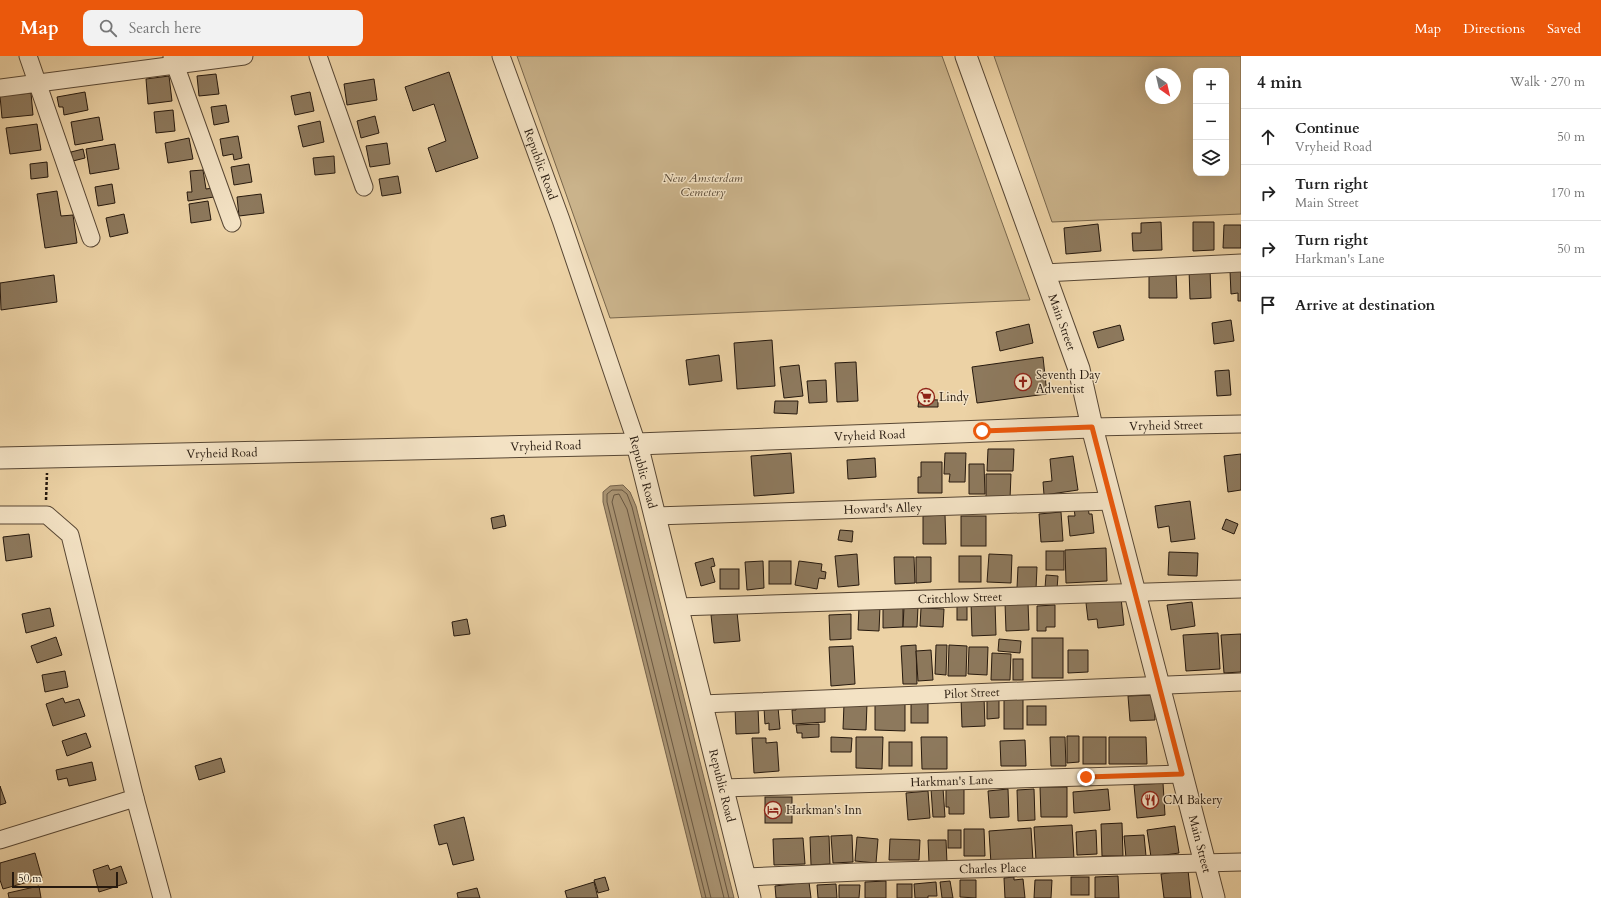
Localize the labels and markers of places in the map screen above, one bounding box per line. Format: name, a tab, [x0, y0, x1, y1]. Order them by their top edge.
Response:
place label: Seventh Day Adventist	[1036, 367, 1101, 397]
church icon: Seventh Day Adventist	[1013, 372, 1033, 392]
supermarket icon: Lindy	[916, 387, 936, 407]
place label: Lindy	[939, 389, 970, 405]
restaurant icon: CM Bakery	[1140, 790, 1160, 810]
place label: CM Bakery	[1163, 792, 1223, 808]
hotel icon: Harkman's Inn	[763, 800, 783, 820]
place label: Harkman's Inn	[786, 802, 862, 818]

